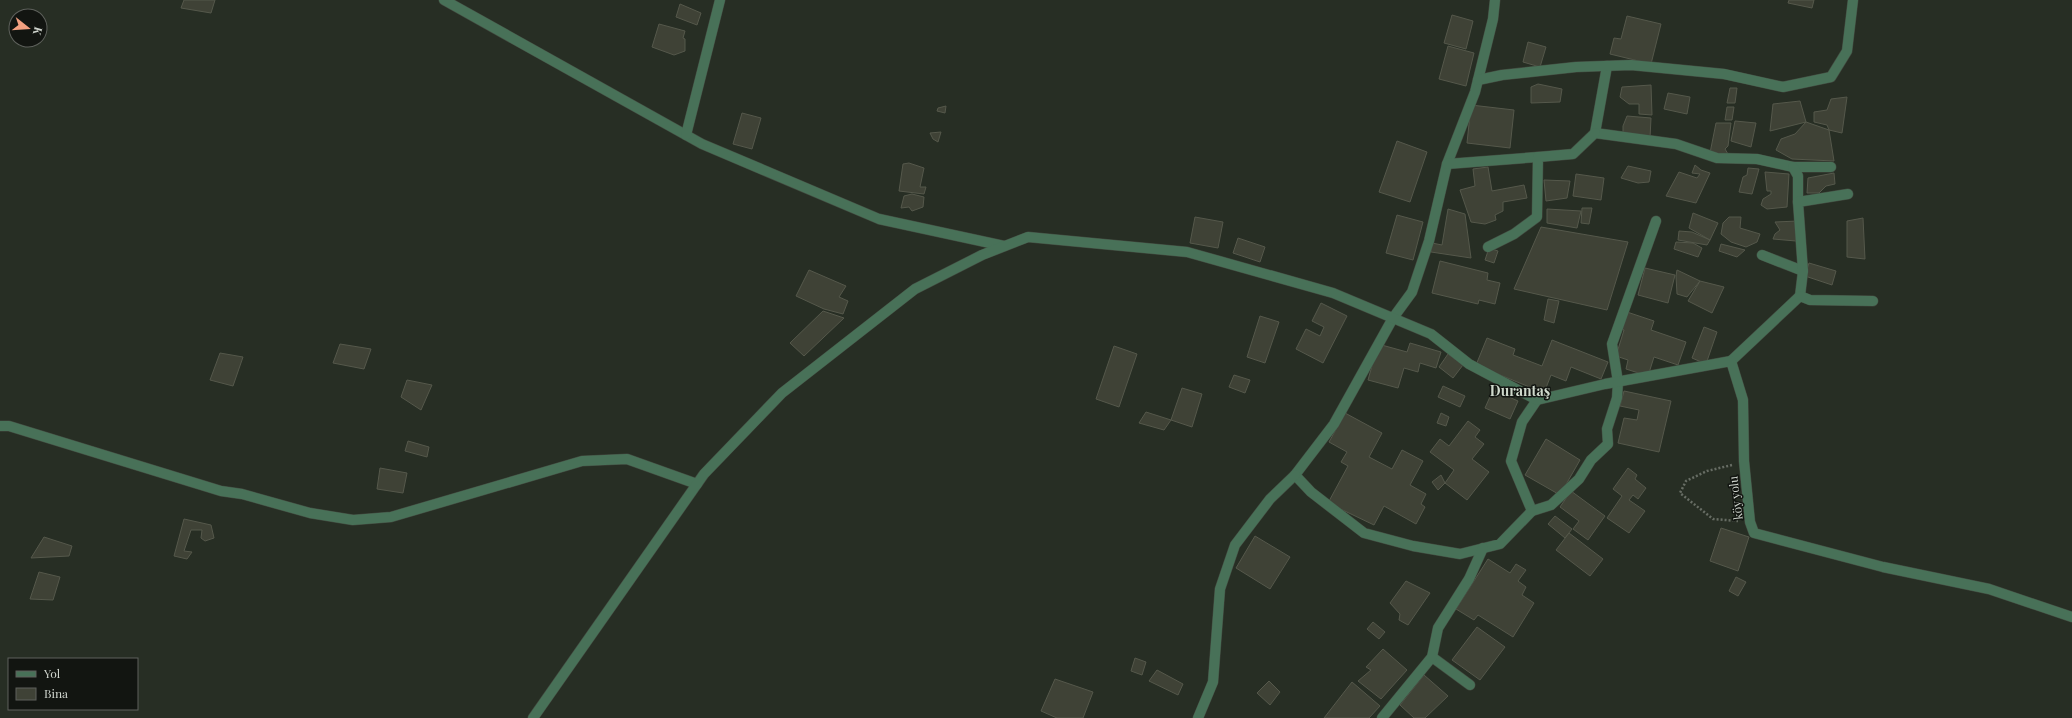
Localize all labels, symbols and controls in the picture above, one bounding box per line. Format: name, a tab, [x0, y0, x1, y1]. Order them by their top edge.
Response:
north arrow	[8, 8, 48, 48]
text: K	[30, 25, 46, 37]
district label: Durantaş	[1490, 381, 1550, 400]
street label: köy yolu	[1724, 475, 1746, 521]
legend	[8, 658, 138, 710]
text: Yol	[43, 665, 61, 681]
text: Bina	[44, 685, 68, 701]

